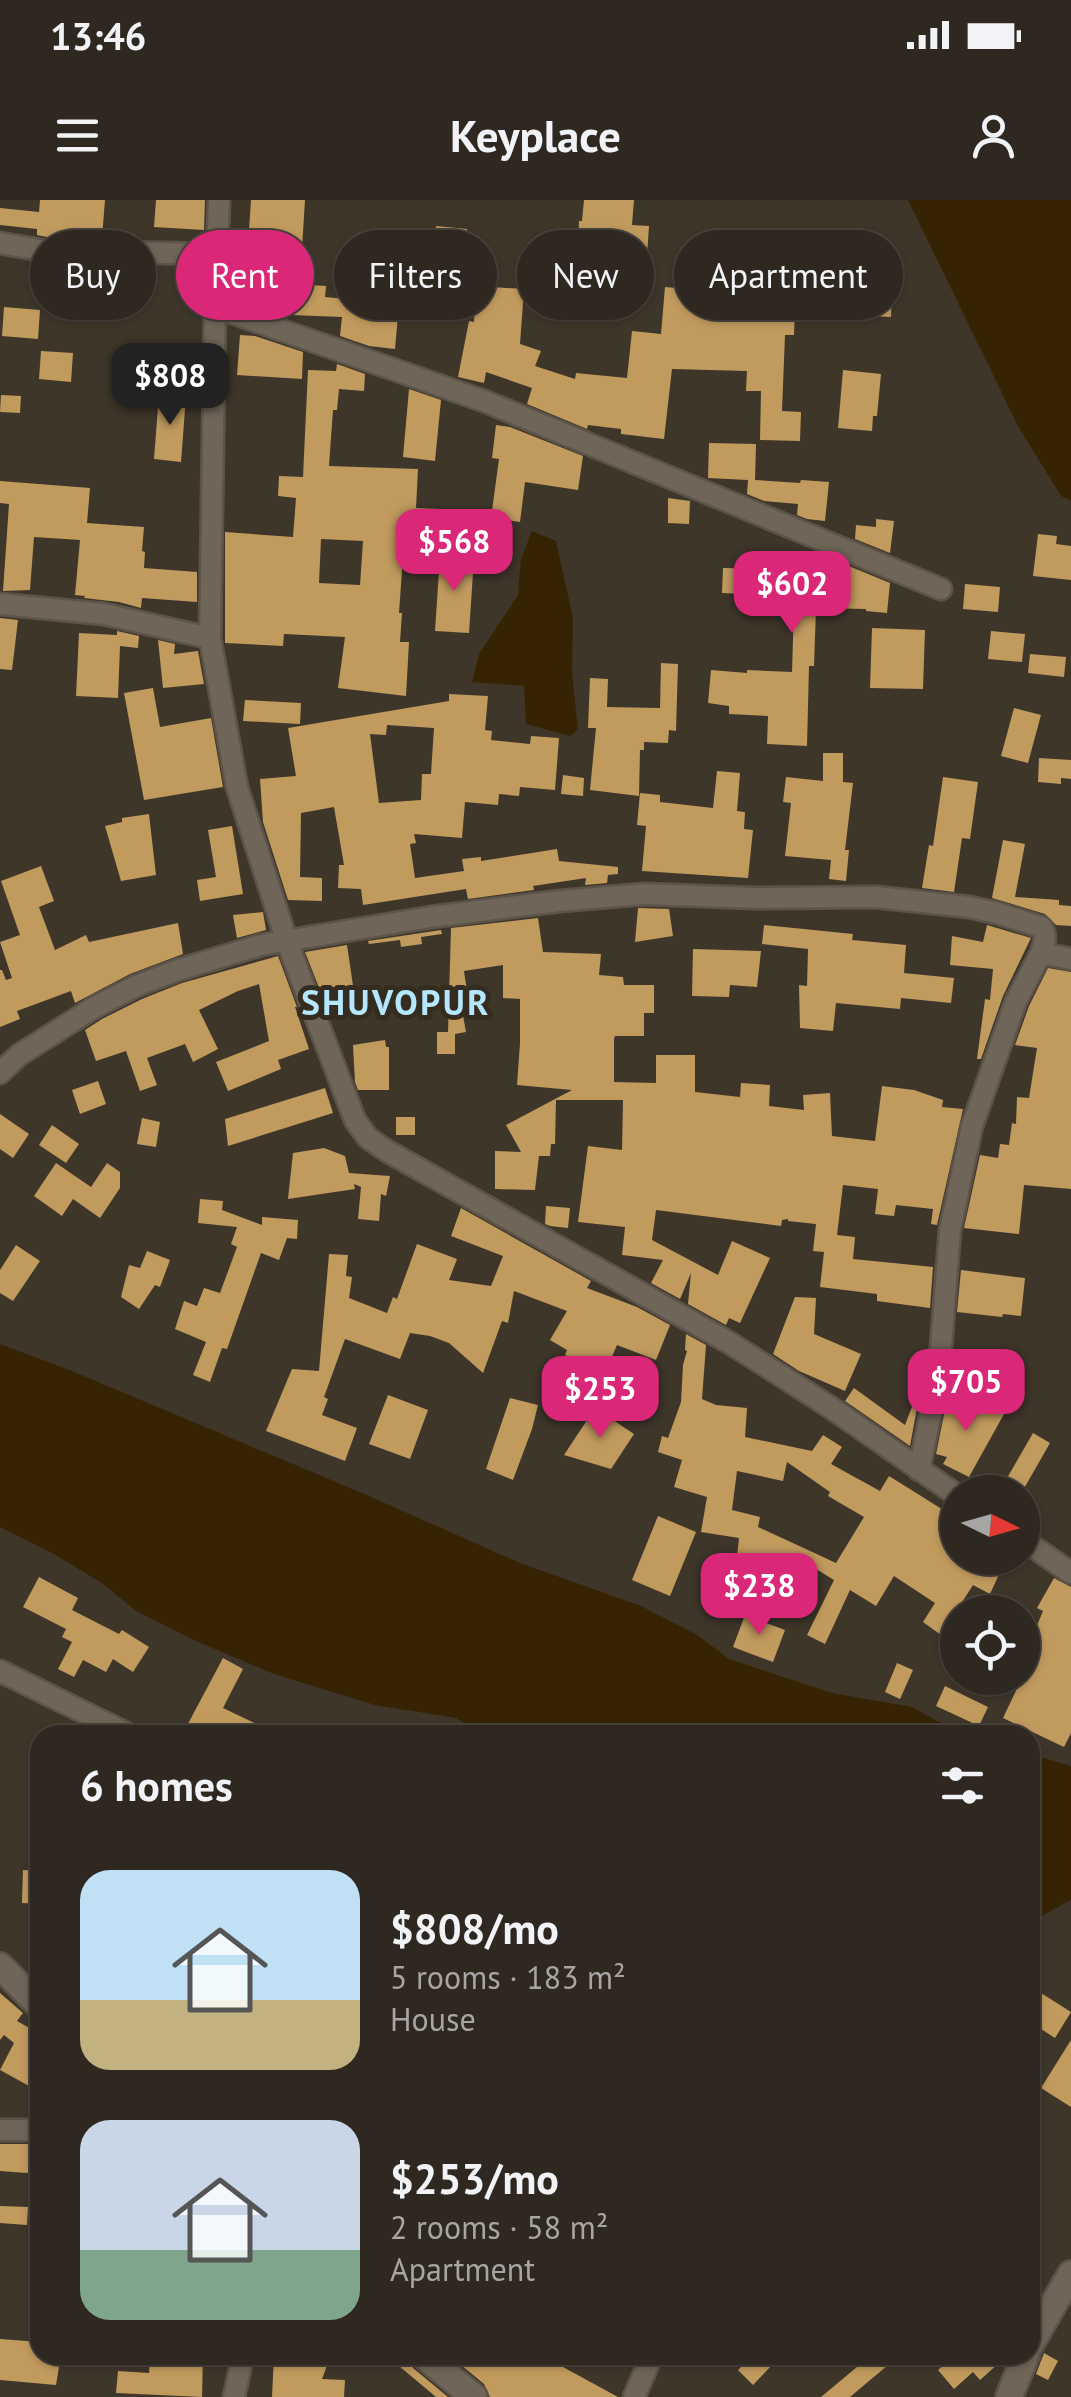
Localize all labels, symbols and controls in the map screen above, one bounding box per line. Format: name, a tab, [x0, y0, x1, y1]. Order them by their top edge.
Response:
text: 13:46	[50, 11, 146, 60]
text: Keyplace	[450, 106, 621, 164]
icon: menu	[50, 108, 105, 163]
icon: person	[966, 108, 1021, 163]
chip: Buy	[30, 230, 156, 320]
chip: Rent	[176, 230, 314, 320]
chip: Filters	[334, 230, 497, 320]
chip: New	[517, 230, 654, 320]
chip: Apartment	[674, 230, 903, 320]
pin: $808	[111, 343, 229, 428]
text: $808	[134, 354, 206, 396]
pin: $568	[395, 509, 513, 594]
text: $568	[418, 520, 490, 562]
pin: $602	[733, 551, 851, 636]
text: $602	[756, 562, 828, 604]
district label: SHUVOPUR	[301, 979, 491, 1025]
pin: $705	[907, 1349, 1025, 1434]
pin: $253	[541, 1356, 659, 1441]
text: $705	[930, 1360, 1002, 1402]
text: $253	[564, 1367, 636, 1409]
north arrow	[940, 1475, 1040, 1575]
map controls	[940, 1475, 1040, 1695]
pin: $238	[700, 1553, 818, 1638]
text: $238	[723, 1564, 795, 1606]
button: locate	[940, 1595, 1040, 1695]
text: 6 homes	[80, 1758, 233, 1813]
icon: filters	[935, 1758, 990, 1813]
text: $808/mo	[390, 1901, 559, 1956]
icon: home	[160, 1910, 280, 2030]
text: 5 rooms · 183 m²	[390, 1956, 626, 1998]
text: House	[390, 1998, 476, 2040]
text: $253/mo	[390, 2151, 559, 2206]
icon: home	[160, 2160, 280, 2280]
text: 2 rooms · 58 m²	[390, 2206, 608, 2248]
text: Apartment	[390, 2248, 535, 2290]

